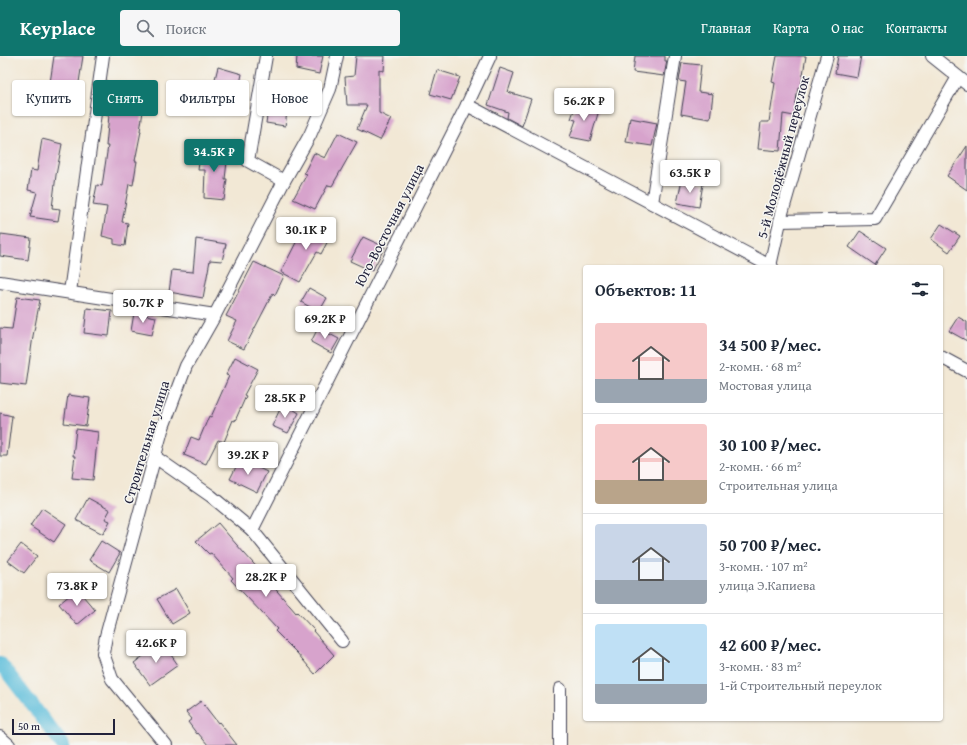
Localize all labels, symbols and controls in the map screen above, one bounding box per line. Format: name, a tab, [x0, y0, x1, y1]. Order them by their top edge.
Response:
search box	[120, 10, 400, 46]
text: Keyplace	[20, 14, 96, 42]
icon: search	[134, 17, 156, 39]
text: Поиск	[166, 18, 206, 39]
text: Главная	[701, 18, 751, 38]
text: Карта	[773, 18, 809, 38]
text: О нас	[831, 18, 864, 38]
text: Контакты	[886, 18, 947, 38]
street label: 5-й Молодёжный переулок	[752, 73, 815, 241]
chip: Купить	[12, 80, 85, 116]
chip: Снять	[93, 80, 158, 116]
chip: Фильтры	[166, 80, 249, 116]
chip: Новое	[257, 80, 322, 116]
pin: 56.2K ₽	[547, 88, 621, 122]
text: 56.2K ₽	[563, 91, 605, 110]
pin: 34.5K ₽	[177, 139, 251, 173]
text: 34.5K ₽	[193, 142, 235, 161]
street label: Юго-Восточная улица	[349, 160, 429, 290]
pin: 63.5K ₽	[653, 160, 727, 194]
text: 63.5K ₽	[669, 163, 711, 182]
pin: 30.1K ₽	[269, 217, 343, 251]
text: 30.1K ₽	[285, 220, 327, 239]
text: Объектов: 11	[595, 277, 697, 302]
icon: filters	[909, 278, 931, 300]
pin: 50.7K ₽	[106, 290, 180, 324]
text: 50.7K ₽	[122, 293, 164, 312]
pin: 69.2K ₽	[288, 306, 362, 340]
text: 69.2K ₽	[304, 309, 346, 328]
text: 34 500 ₽/мес.	[719, 332, 821, 357]
icon: home	[627, 339, 675, 387]
text: 2-комн. · 68 m²	[719, 357, 801, 376]
text: Мостовая улица	[719, 376, 812, 395]
street label: Строительная улица	[118, 378, 174, 506]
pin: 28.5K ₽	[248, 385, 322, 419]
text: 28.5K ₽	[264, 388, 306, 407]
text: 30 100 ₽/мес.	[719, 432, 821, 457]
icon: home	[627, 440, 675, 488]
pin: 39.2K ₽	[211, 442, 285, 476]
text: 39.2K ₽	[227, 445, 269, 464]
text: 2-комн. · 66 m²	[719, 457, 801, 476]
text: Строительная улица	[719, 476, 838, 495]
text: 50 700 ₽/мес.	[719, 532, 821, 557]
icon: home	[627, 540, 675, 588]
text: 3-комн. · 107 m²	[719, 557, 808, 576]
pin: 28.2K ₽	[229, 564, 303, 598]
text: 28.2K ₽	[245, 567, 287, 586]
pin: 73.8K ₽	[40, 573, 114, 607]
text: 73.8K ₽	[56, 576, 98, 595]
text: улица Э.Капиева	[719, 576, 815, 595]
pin: 42.6K ₽	[119, 630, 193, 664]
text: 42 600 ₽/мес.	[719, 632, 821, 657]
text: 42.6K ₽	[135, 633, 177, 652]
icon: home	[627, 640, 675, 688]
text: 3-комн. · 83 m²	[719, 657, 801, 676]
text: 1-й Строительный переулок	[719, 676, 882, 695]
scale bar	[12, 717, 115, 736]
text: 50 m	[18, 718, 40, 734]

